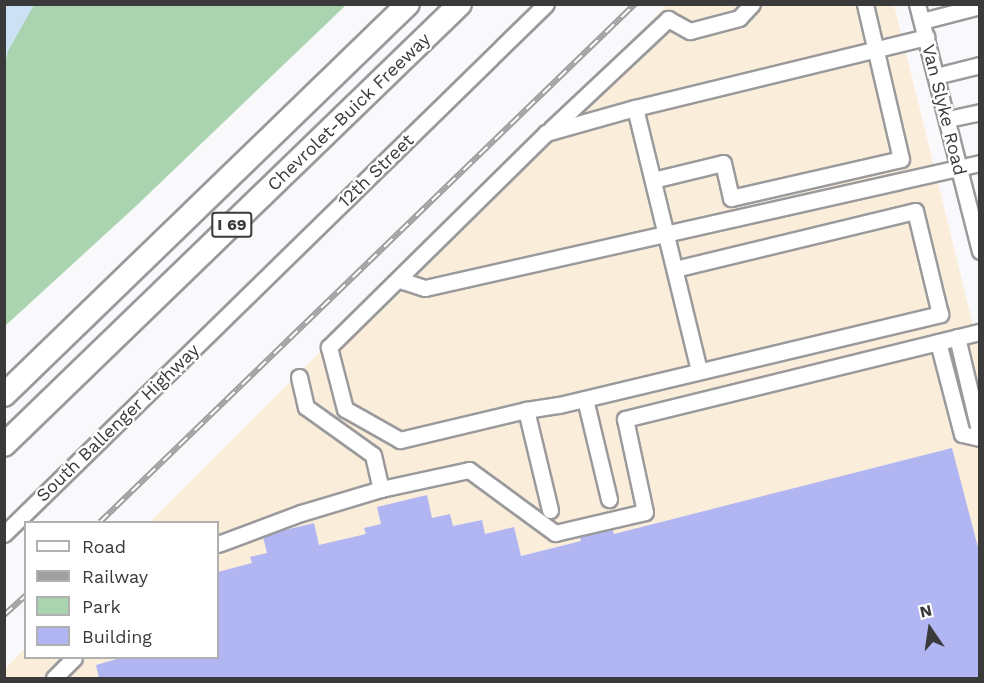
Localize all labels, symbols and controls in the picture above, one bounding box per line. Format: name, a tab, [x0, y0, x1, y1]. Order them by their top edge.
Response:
street label: Chevrolet-Buick Freeway	[263, 28, 435, 196]
street label: Van Slyke Road	[917, 42, 971, 178]
street label: 12th Street	[334, 130, 418, 212]
road number: I 69	[211, 212, 253, 238]
street label: South Ballenger Highway	[32, 339, 204, 507]
legend	[24, 521, 219, 659]
text: Road	[82, 536, 126, 557]
text: Railway	[82, 566, 148, 587]
text: Park	[82, 596, 121, 617]
north arrow	[900, 599, 960, 659]
text: N	[918, 600, 934, 622]
text: Building	[82, 626, 152, 647]

